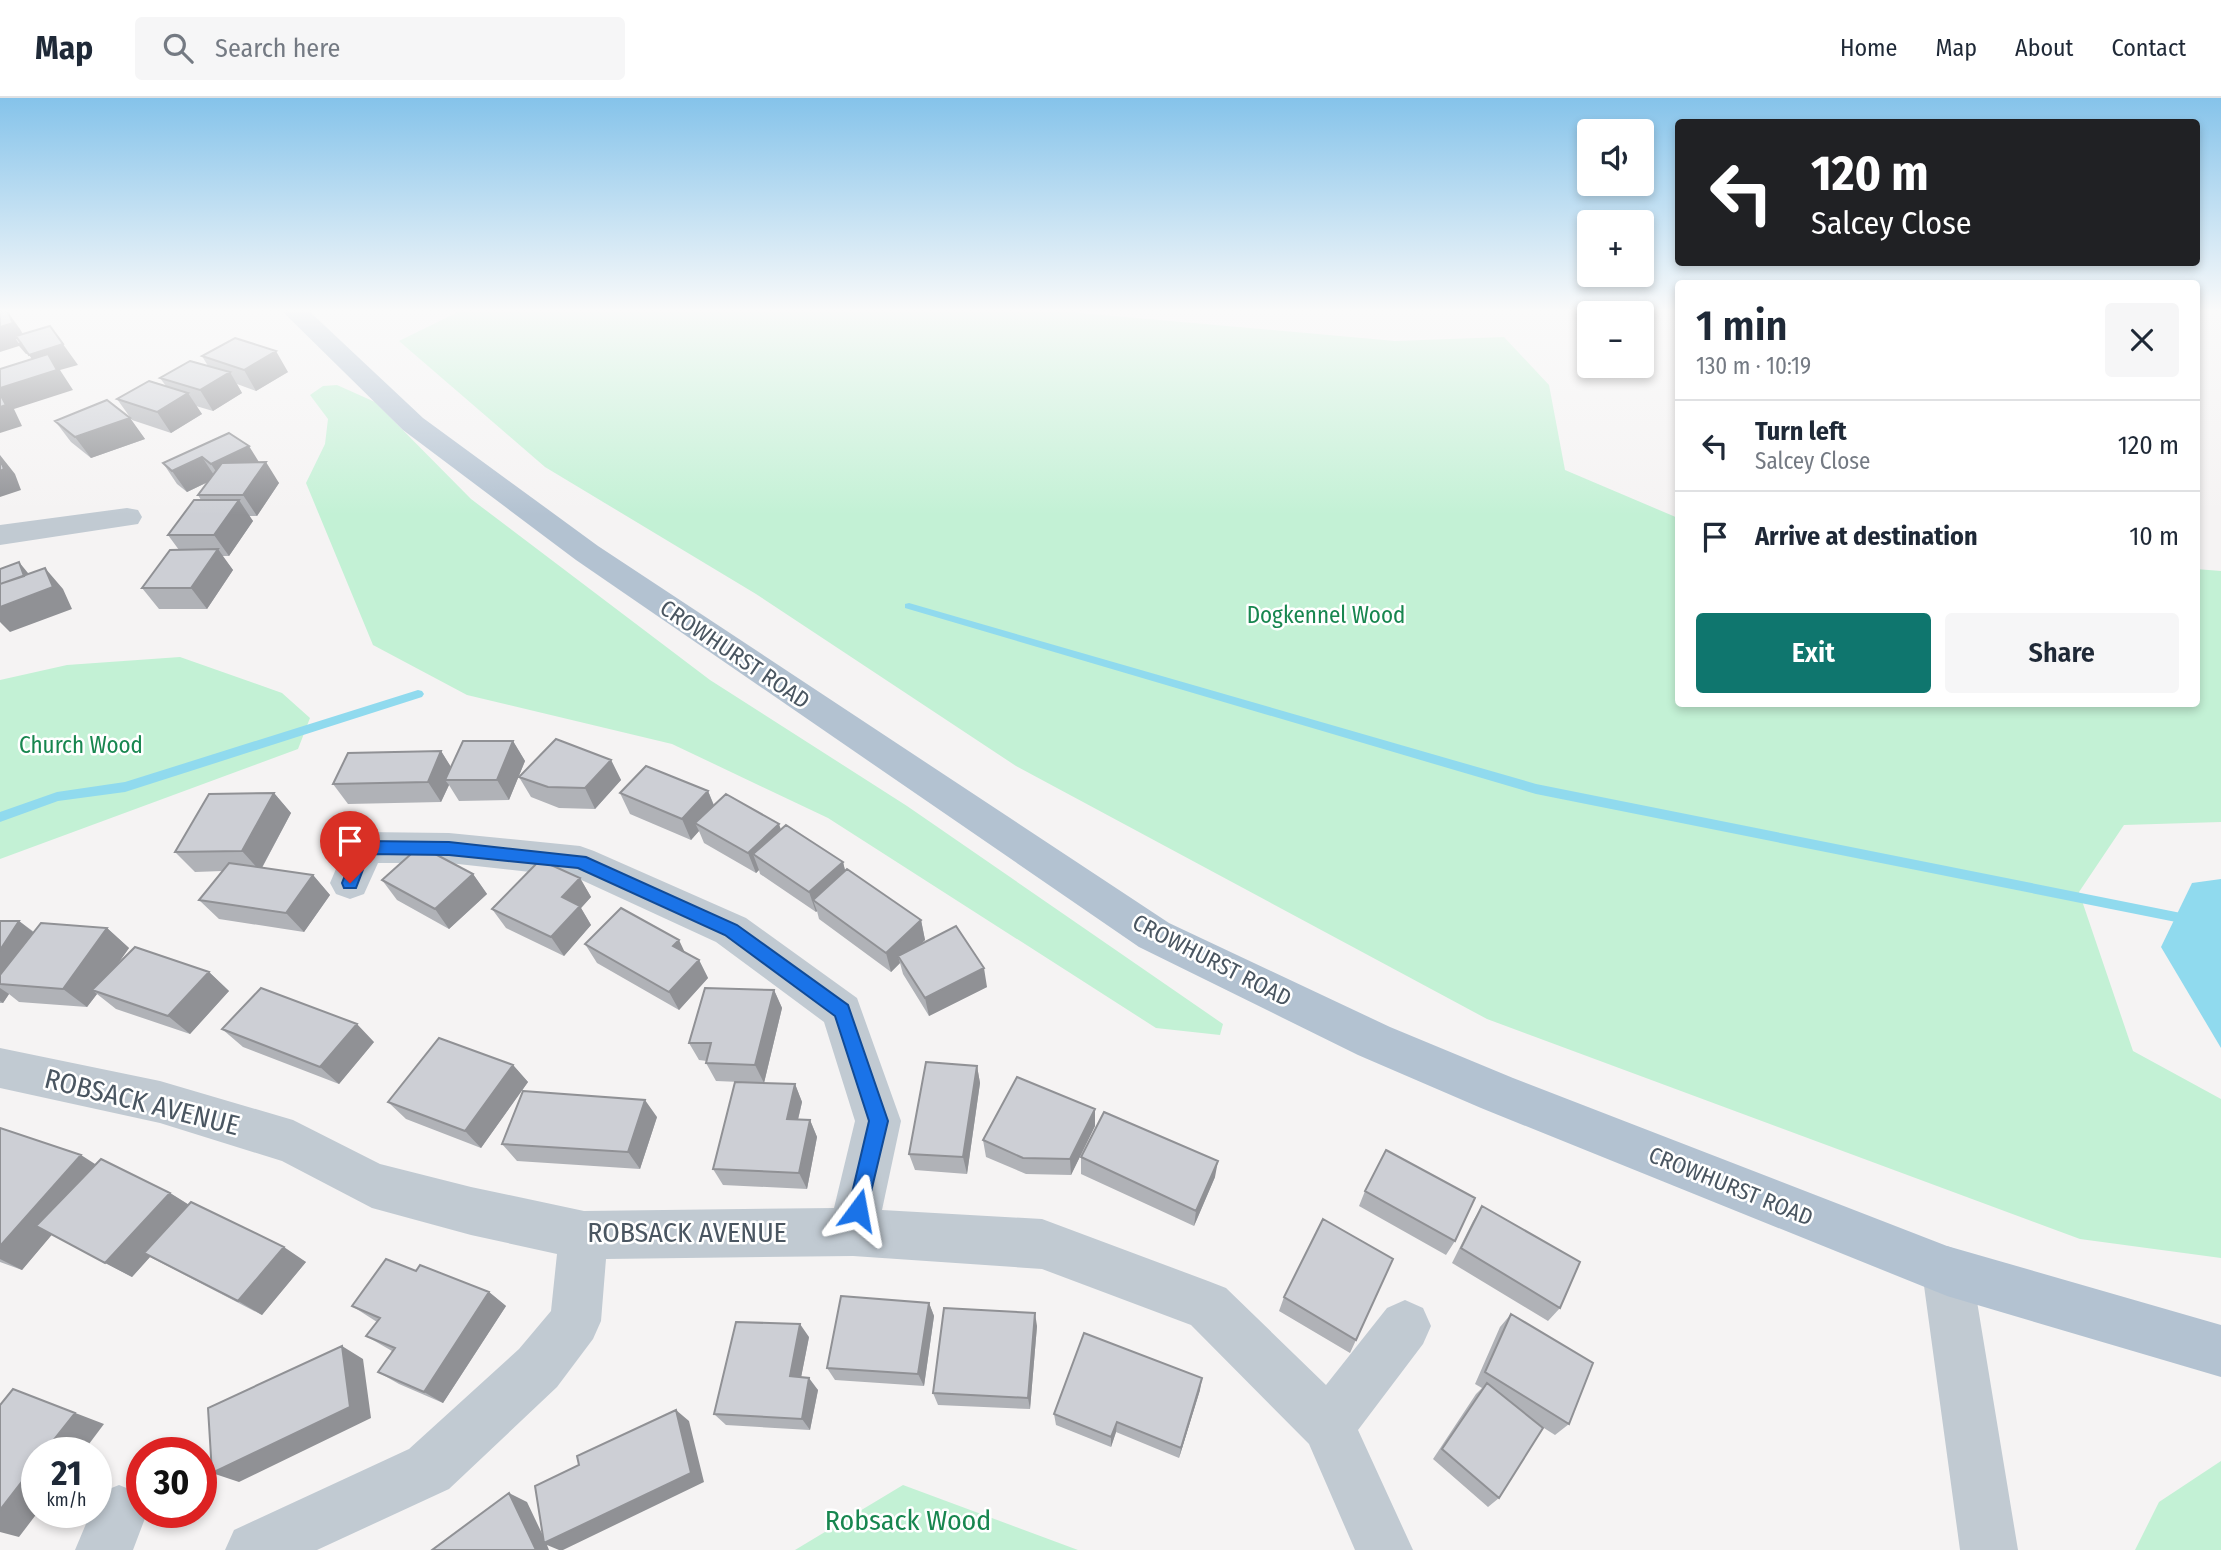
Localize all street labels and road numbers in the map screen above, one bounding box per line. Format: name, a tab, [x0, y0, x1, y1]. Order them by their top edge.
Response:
street label: CROWHURST ROAD	[655, 594, 815, 714]
street label: CROWHURST ROAD	[1128, 908, 1296, 1012]
street label: ROBSACK AVENUE	[41, 1062, 243, 1142]
street label: CROWHURST ROAD	[1645, 1140, 1817, 1232]
street label: ROBSACK AVENUE	[587, 1216, 787, 1249]

